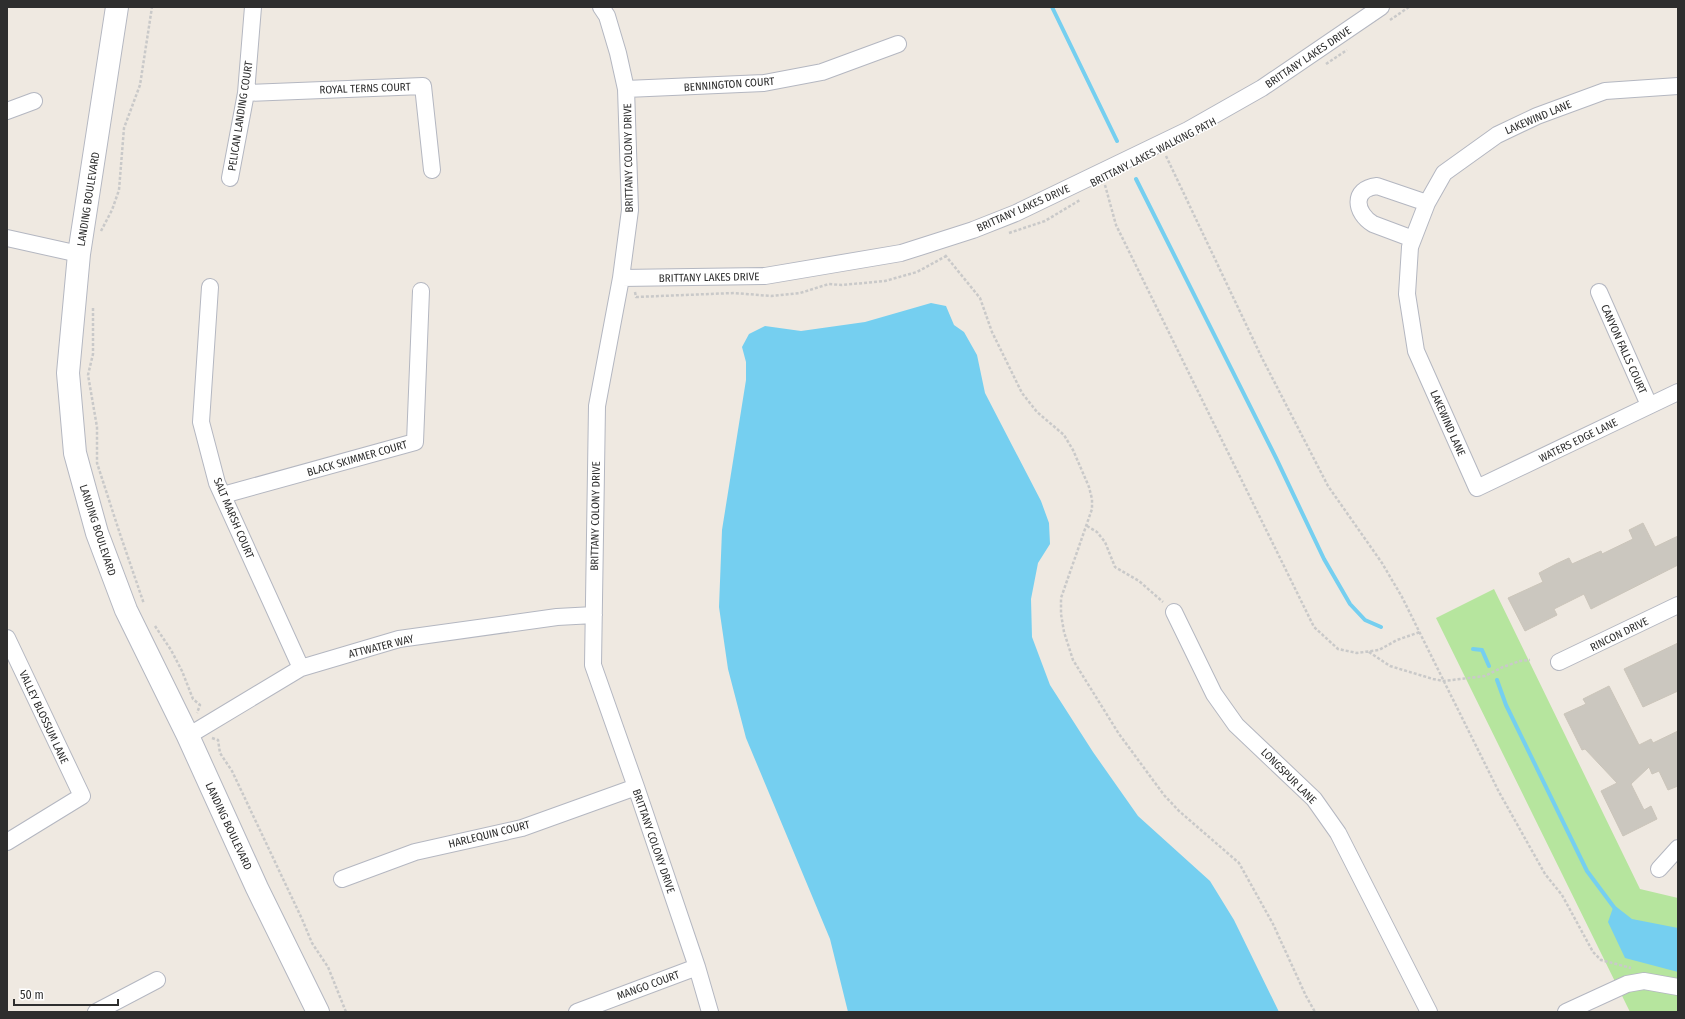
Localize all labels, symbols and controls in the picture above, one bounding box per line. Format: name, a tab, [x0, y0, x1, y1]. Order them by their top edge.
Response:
street label: BRITTANY LAKES DRIVE	[1263, 24, 1354, 91]
street label: PELICAN LANDING COURT	[225, 59, 256, 172]
street label: BENNINGTON COURT	[683, 75, 776, 94]
street label: ROYAL TERNS COURT	[319, 80, 412, 97]
street label: LAKEWIND LANE	[1503, 98, 1573, 137]
street label: BRITTANY COLONY DRIVE	[621, 103, 636, 213]
street label: BRITTANY LAKES WALKING PATH	[1088, 115, 1218, 190]
street label: LANDING BOULEVARD	[75, 151, 102, 247]
street label: BRITTANY LAKES DRIVE	[975, 182, 1072, 235]
street label: BRITTANY LAKES DRIVE	[659, 270, 759, 285]
street label: CANYON FALLS COURT	[1598, 302, 1650, 397]
street label: LAKEWIND LANE	[1427, 388, 1468, 458]
street label: WATERS EDGE LANE	[1537, 416, 1620, 465]
street label: BLACK SKIMMER COURT	[305, 438, 410, 479]
street label: BRITTANY COLONY DRIVE	[588, 461, 603, 571]
street label: SALT MARSH COURT	[211, 476, 257, 561]
street label: LANDING BOULEVARD	[77, 483, 118, 577]
street label: RINCON DRIVE	[1588, 615, 1650, 654]
street label: ATTWATER WAY	[347, 632, 416, 661]
street label: VALLEY BLOSSUM LANE	[16, 668, 71, 766]
street label: LONGSPUR LANE	[1258, 746, 1319, 807]
street label: LANDING BOULEVARD	[203, 780, 255, 872]
street label: BRITTANY COLONY DRIVE	[630, 787, 677, 895]
street label: HARLEQUIN COURT	[447, 818, 532, 851]
street label: MANGO COURT	[615, 968, 682, 1003]
scale bar	[14, 981, 118, 1007]
text: 50 m	[20, 988, 44, 1002]

